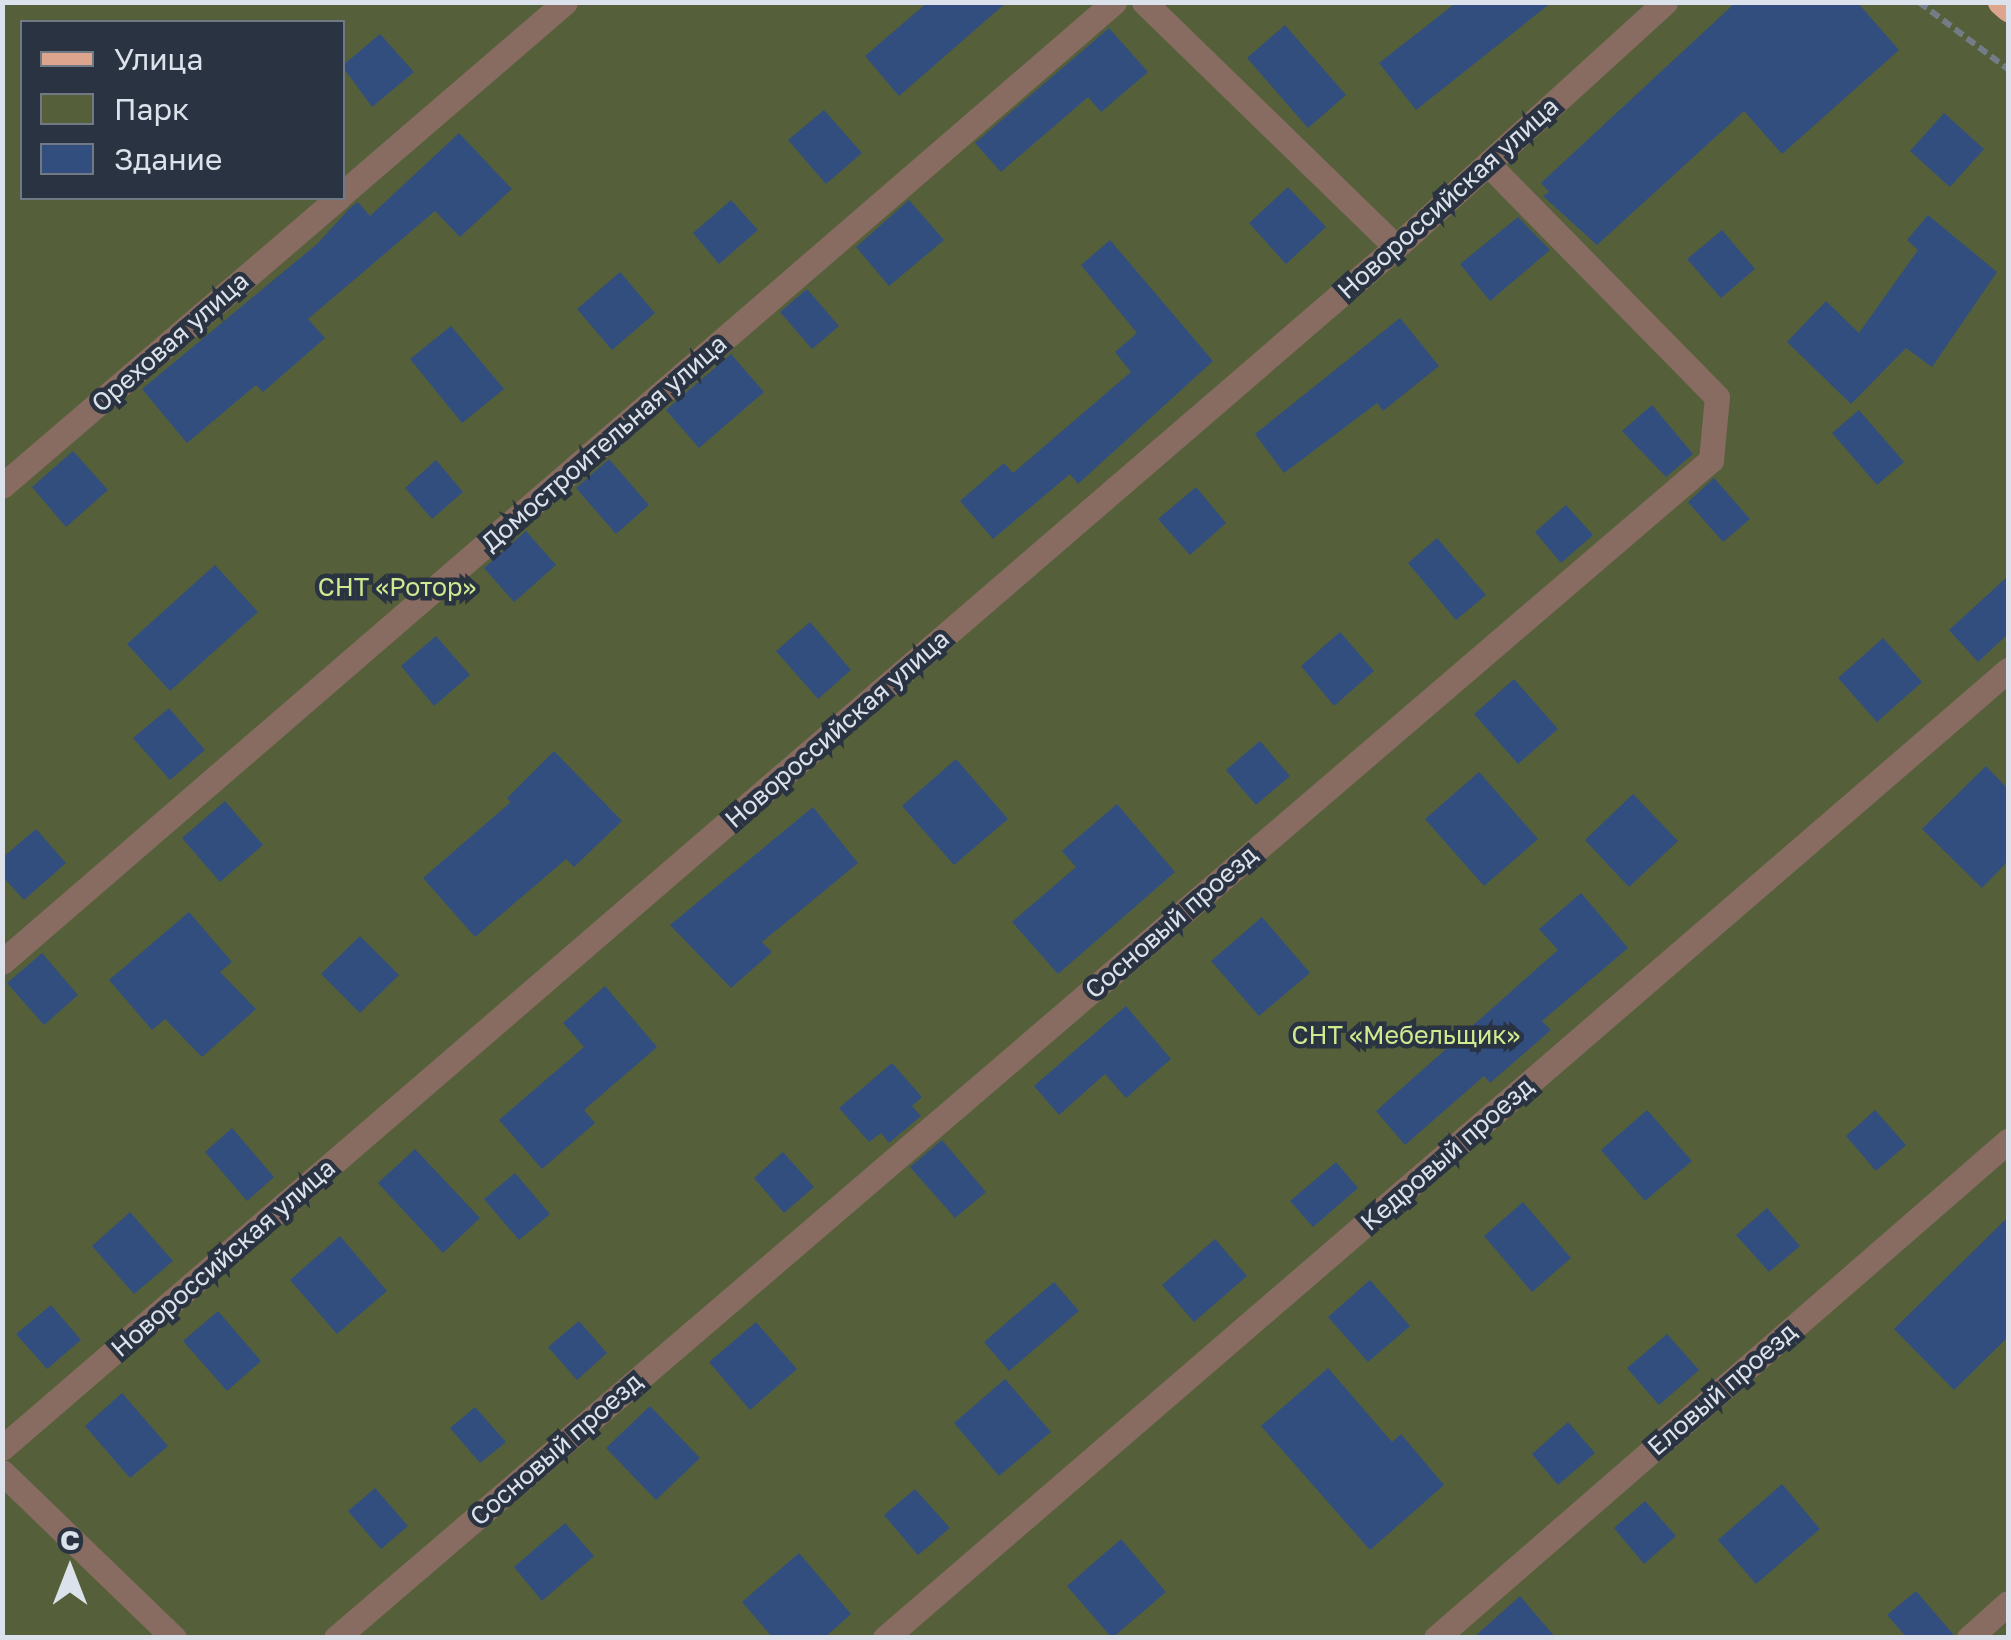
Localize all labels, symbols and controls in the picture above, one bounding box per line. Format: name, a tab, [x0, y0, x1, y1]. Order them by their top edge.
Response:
legend	[20, 20, 345, 200]
text: Улица	[114, 41, 203, 77]
text: Парк	[114, 91, 189, 127]
street label: Новороссийская улица	[1331, 91, 1565, 305]
text: Здание	[114, 141, 222, 177]
street label: Ореховая улица	[85, 266, 255, 418]
street label: Домостроительная улица	[475, 328, 733, 558]
park label: СНТ «Ротор»	[318, 572, 476, 602]
street label: Новороссийская улица	[719, 624, 955, 834]
street label: Сосновый проезд	[1079, 839, 1263, 1005]
park label: СНТ «Мебельщик»	[1292, 1020, 1520, 1050]
street label: Кедровый проезд	[1355, 1071, 1539, 1237]
street label: Новороссийская улица	[105, 1153, 341, 1363]
street label: Еловый проезд	[1642, 1316, 1802, 1462]
street label: Сосновый проезд	[464, 1366, 648, 1532]
north arrow	[20, 1520, 120, 1620]
text: С	[60, 1523, 80, 1556]

